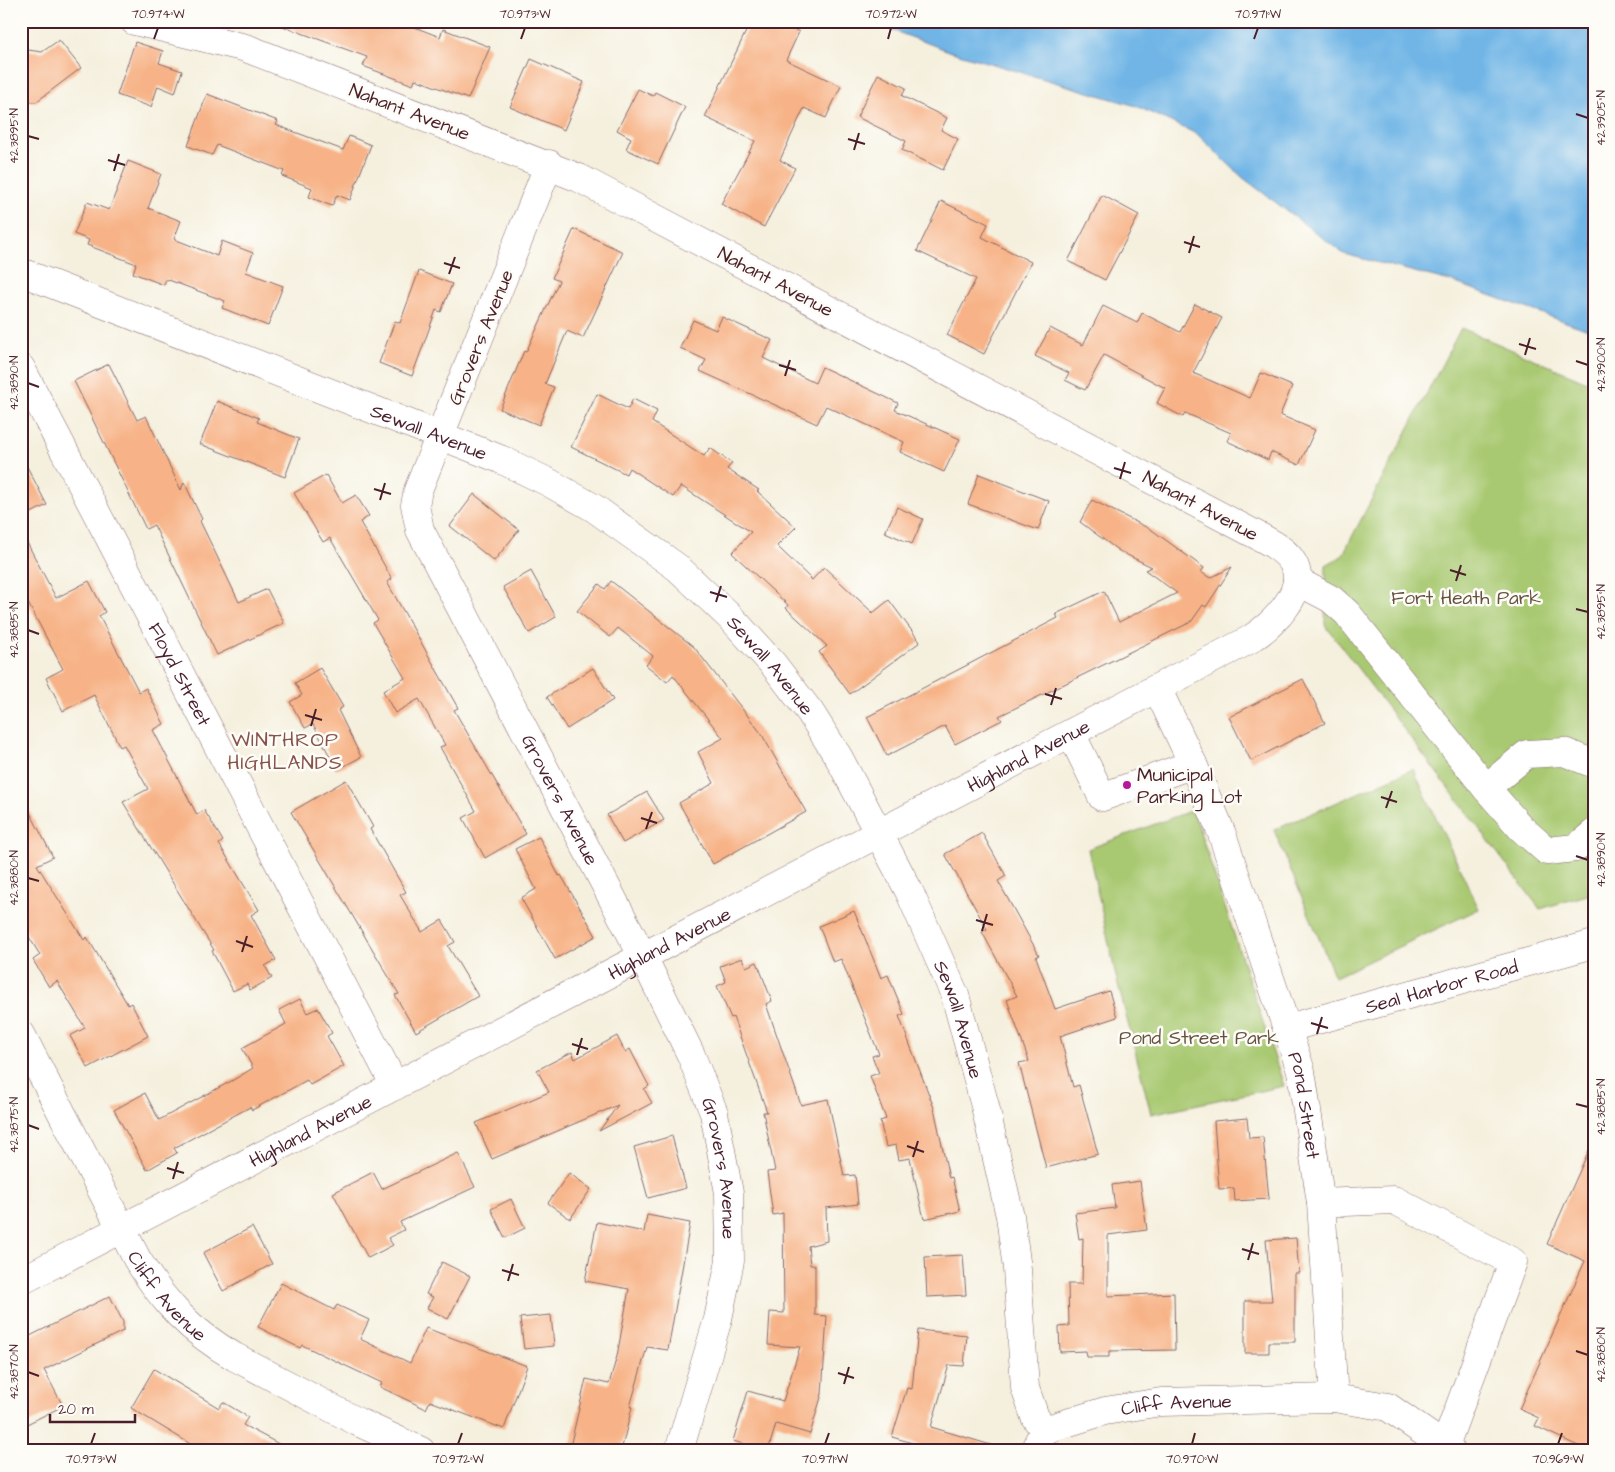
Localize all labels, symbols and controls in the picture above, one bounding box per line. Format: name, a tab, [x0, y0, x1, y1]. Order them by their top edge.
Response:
text: 70.974°W	[132, 6, 185, 23]
text: 70.973°W	[500, 6, 551, 23]
text: 70.972°W	[865, 6, 918, 23]
text: 70.971°W	[1235, 6, 1282, 23]
street label: Nahant Avenue	[345, 77, 474, 148]
text: 42.3905°N	[1593, 90, 1610, 146]
text: 42.3895°N	[6, 107, 23, 164]
street label: Nahant Avenue	[713, 241, 838, 324]
street label: Grovers Avenue	[442, 266, 521, 409]
text: 42.3900°N	[1593, 337, 1610, 392]
text: 42.3890°N	[6, 355, 23, 411]
street label: Sewall Avenue	[366, 398, 491, 468]
street label: Nahant Avenue	[1138, 465, 1263, 548]
text: 42.3895°N	[1593, 583, 1610, 640]
park label: Fort Heath Park	[1391, 585, 1541, 612]
text: 42.3885°N	[6, 601, 23, 659]
street label: Sewall Avenue	[720, 610, 820, 721]
street label: Floyd Street	[141, 618, 217, 731]
street label: Highland Avenue	[963, 713, 1095, 800]
district label: WINTHROP HIGHLANDS	[227, 726, 343, 777]
street label: Grovers Avenue	[514, 730, 605, 870]
place label: Municipal Parking Lot	[1137, 762, 1243, 812]
marker: Municipal Parking Lot	[1121, 779, 1133, 791]
text: 42.3890°N	[1593, 832, 1610, 888]
text: 42.3880°N	[6, 849, 23, 906]
street label: Highland Avenue	[604, 901, 736, 987]
street label: Seal Harbor Road	[1362, 953, 1522, 1021]
street label: Sewall Avenue	[926, 956, 989, 1082]
park label: Pond Street Park	[1119, 1025, 1279, 1052]
street label: Pond Street	[1280, 1048, 1326, 1161]
text: 42.3885°N	[1593, 1078, 1610, 1136]
street label: Highland Avenue	[245, 1088, 377, 1175]
street label: Grovers Avenue	[694, 1093, 742, 1239]
text: 42.3875°N	[6, 1096, 23, 1153]
street label: Cliff Avenue	[120, 1247, 212, 1349]
text: 42.3880°N	[1593, 1326, 1610, 1383]
text: 42.3870°N	[6, 1344, 23, 1400]
street label: Cliff Avenue	[1119, 1388, 1232, 1423]
scale bar	[50, 1392, 135, 1424]
text: 20 m	[58, 1399, 94, 1420]
text: 70.973°W	[66, 1451, 117, 1468]
text: 70.972°W	[432, 1451, 485, 1468]
text: 70.971°W	[802, 1451, 849, 1468]
text: 70.970°W	[1166, 1451, 1219, 1468]
text: 70.969°W	[1532, 1451, 1585, 1468]

